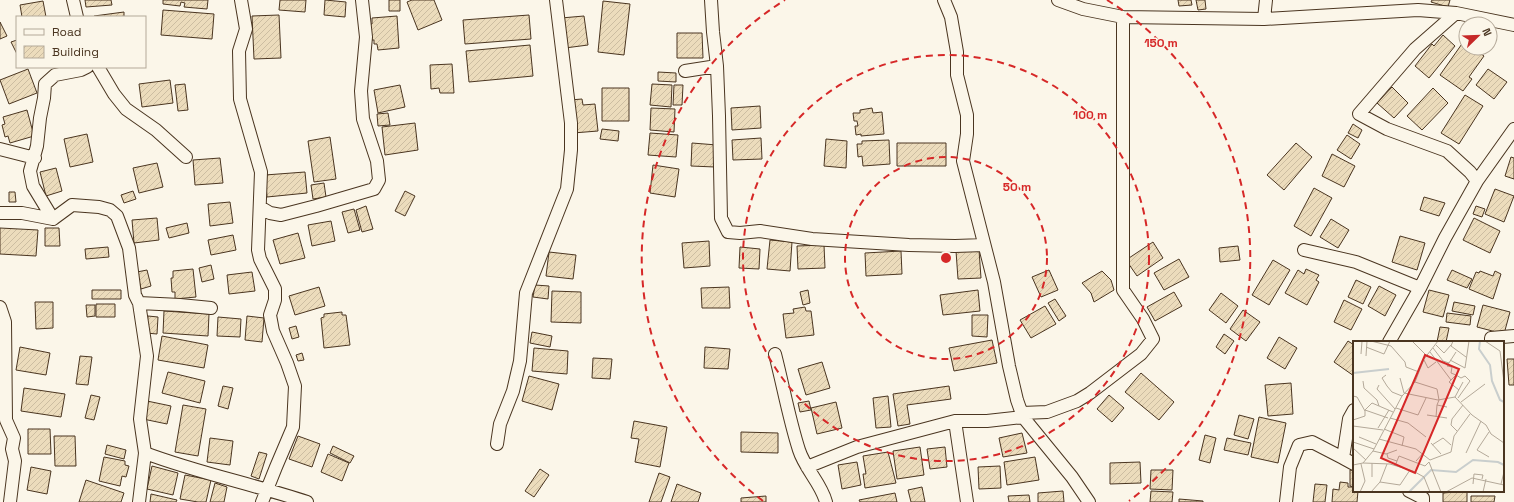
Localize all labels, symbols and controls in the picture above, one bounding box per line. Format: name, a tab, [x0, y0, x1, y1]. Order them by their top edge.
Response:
legend	[16, 16, 146, 68]
north arrow	[1458, 16, 1498, 56]
text: Road	[52, 24, 81, 40]
text: N	[1479, 26, 1495, 38]
text: 150 m	[1144, 35, 1178, 51]
text: Building	[52, 44, 99, 60]
text: 100 m	[1073, 107, 1107, 123]
text: 50 m	[1003, 179, 1031, 195]
centre of rings	[939, 251, 953, 265]
inset map	[1353, 341, 1504, 492]

